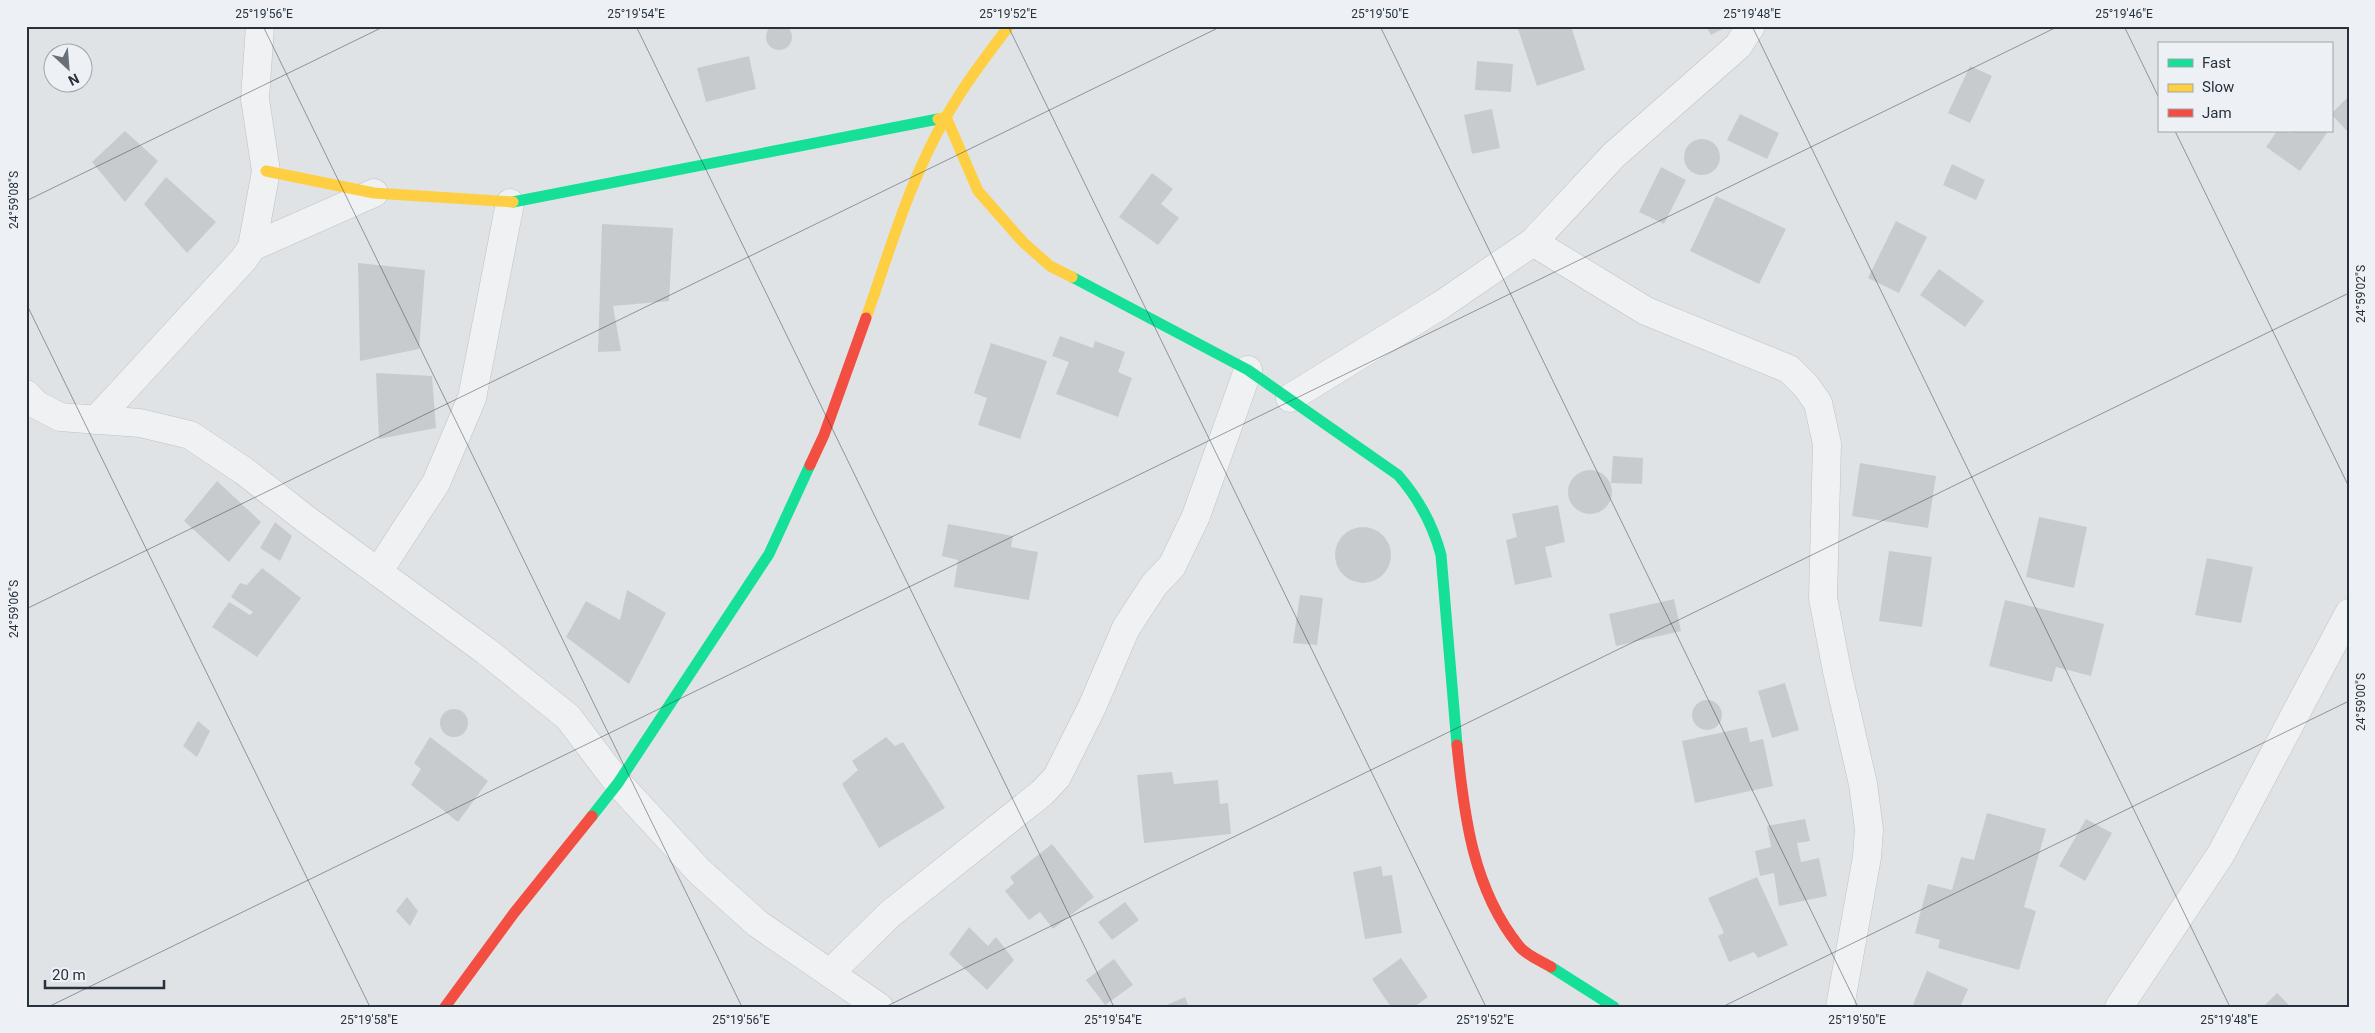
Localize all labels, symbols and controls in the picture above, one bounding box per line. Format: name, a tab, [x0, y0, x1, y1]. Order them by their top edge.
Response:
text: 25°19'56"E	[235, 7, 293, 21]
text: 25°19'54"E	[607, 7, 665, 21]
text: 25°19'52"E	[979, 7, 1037, 21]
text: 25°19'50"E	[1351, 7, 1409, 21]
text: 25°19'48"E	[1723, 7, 1781, 21]
text: 25°19'46"E	[2095, 7, 2153, 21]
north arrow	[42, 42, 92, 92]
legend	[2158, 42, 2332, 132]
text: Fast	[2202, 54, 2231, 72]
text: N	[66, 70, 82, 89]
text: Slow	[2202, 78, 2234, 96]
text: Jam	[2202, 104, 2232, 122]
text: 24°59'08"S	[7, 171, 21, 229]
text: 24°59'02"S	[2354, 265, 2368, 323]
text: 24°59'06"S	[7, 580, 21, 638]
text: 24°59'00"S	[2354, 673, 2368, 731]
scale bar	[45, 958, 164, 990]
text: 20 m	[52, 966, 86, 984]
text: 25°19'58"E	[340, 1013, 398, 1027]
text: 25°19'56"E	[712, 1013, 770, 1027]
text: 25°19'54"E	[1084, 1013, 1142, 1027]
text: 25°19'52"E	[1456, 1013, 1514, 1027]
text: 25°19'50"E	[1828, 1013, 1886, 1027]
text: 25°19'48"E	[2200, 1013, 2258, 1027]

